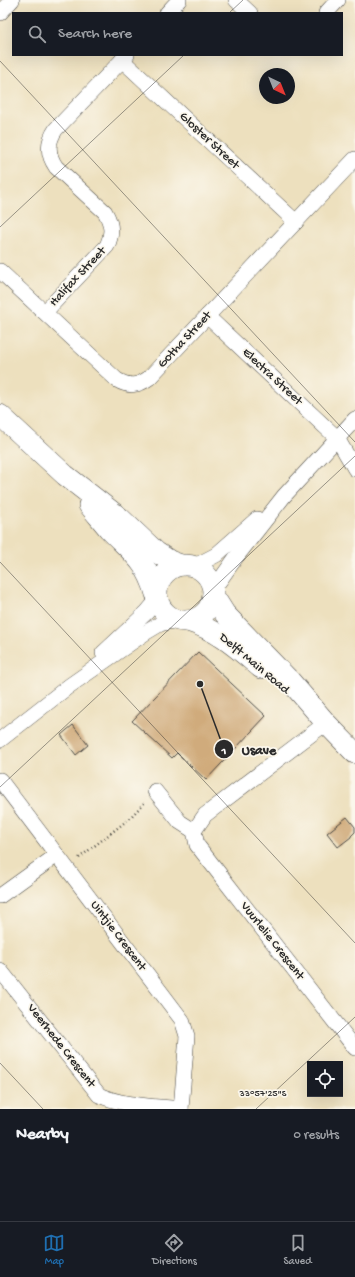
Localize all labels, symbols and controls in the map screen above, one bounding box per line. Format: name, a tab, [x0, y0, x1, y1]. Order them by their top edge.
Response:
search box	[12, 12, 343, 56]
icon: search	[26, 23, 48, 45]
text: Search here	[58, 25, 132, 43]
north arrow	[259, 68, 295, 104]
street label: Gloster Street	[176, 109, 243, 174]
street label: Halifax Street	[47, 243, 111, 310]
street label: Gotha Street	[155, 307, 216, 372]
street label: Electra Street	[239, 345, 306, 410]
street label: Delft Main Road	[215, 630, 293, 699]
callout: Usave	[214, 736, 284, 762]
text: Usave	[242, 743, 277, 760]
text: 1	[221, 745, 227, 759]
street label: Uintjie Crescent	[87, 898, 150, 975]
street label: Vuurlelie Crescent	[236, 898, 308, 984]
street label: Veerhede Crescent	[23, 1000, 99, 1092]
map controls	[307, 1061, 343, 1097]
button: locate	[307, 1061, 343, 1097]
text: 33°57'25"S	[239, 1088, 287, 1100]
text: Nearby	[16, 1125, 69, 1145]
text: 0 results	[293, 1128, 339, 1143]
tab: Map	[43, 1232, 65, 1268]
tab: Directions	[152, 1232, 197, 1268]
tab: Saved	[283, 1232, 312, 1268]

